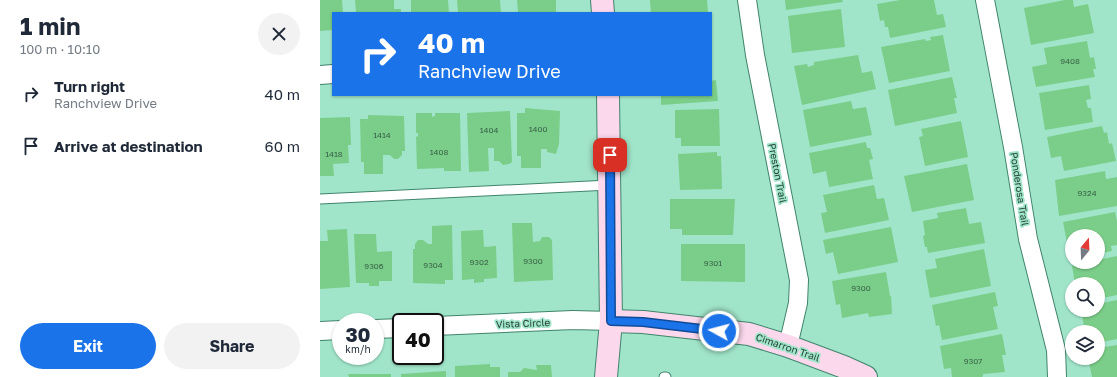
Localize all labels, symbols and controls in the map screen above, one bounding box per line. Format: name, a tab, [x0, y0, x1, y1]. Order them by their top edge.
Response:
text: 1 min	[20, 11, 80, 40]
button: close	[258, 13, 300, 55]
text: 40 m	[418, 26, 485, 59]
icon: right	[352, 28, 404, 80]
text: 100 m · 10:10	[20, 41, 100, 57]
house number: 9408	[1060, 56, 1080, 66]
text: Ranchview Drive	[418, 60, 561, 82]
text: Turn right	[54, 77, 125, 95]
icon: right	[20, 83, 42, 105]
text: 40 m	[265, 85, 300, 103]
text: Ranchview Drive	[54, 95, 157, 111]
house number: 1400	[529, 124, 547, 134]
house number: 1404	[480, 125, 498, 135]
house number: 1414	[373, 130, 391, 140]
icon: arrive	[20, 135, 42, 157]
text: Arrive at destination	[54, 137, 203, 155]
text: 60 m	[265, 137, 300, 155]
pin	[593, 138, 627, 172]
street label: Preston Trail	[766, 142, 790, 204]
icon: arrive	[599, 144, 621, 166]
house number: 1408	[430, 147, 448, 157]
house number: 1418	[325, 149, 343, 159]
street label: Ponderosa Trail	[1008, 151, 1032, 227]
house number: 9324	[1077, 188, 1097, 198]
north arrow	[1065, 229, 1105, 269]
map controls	[1065, 229, 1105, 365]
house number: 9300	[523, 256, 543, 266]
house number: 9302	[469, 257, 489, 267]
house number: 9301	[704, 258, 722, 268]
house number: 9304	[423, 260, 443, 270]
house number: 9306	[364, 261, 384, 271]
button: search	[1065, 277, 1105, 317]
house number: 9300	[851, 283, 871, 293]
position arrow	[698, 310, 740, 352]
speed limit sign: 40	[392, 313, 444, 365]
street label: Vista Circle	[496, 316, 551, 330]
text: 30	[345, 322, 371, 346]
button: Exit	[20, 323, 156, 369]
button: Share	[164, 323, 300, 369]
button: layers	[1065, 325, 1105, 365]
street label: Cimarron Trail	[754, 330, 822, 364]
text: km/h	[345, 343, 371, 355]
house number: 9307	[964, 356, 982, 366]

